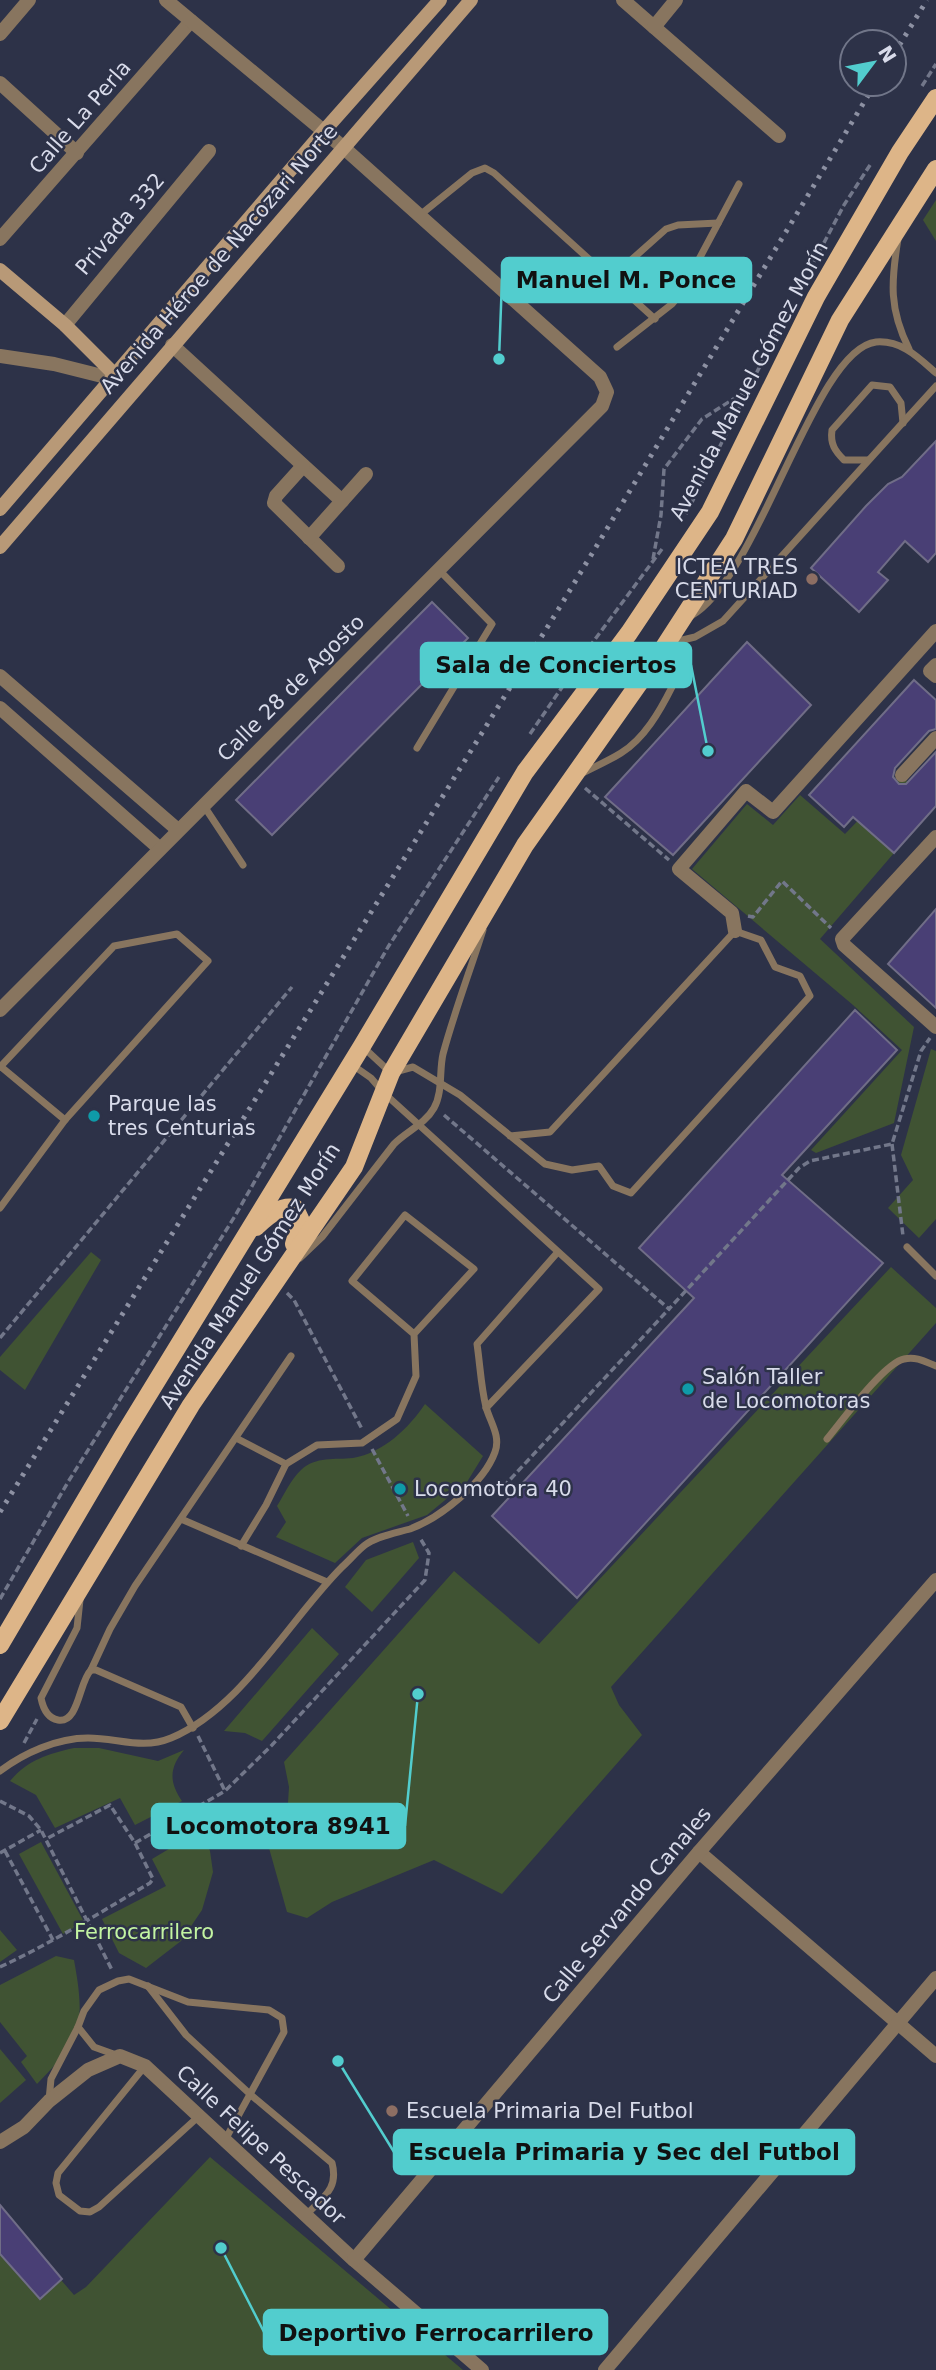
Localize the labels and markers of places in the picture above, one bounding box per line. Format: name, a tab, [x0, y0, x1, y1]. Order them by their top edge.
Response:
callout: Manuel M. Ponce	[502, 258, 751, 302]
place label: ICTEA TRES CENTURIAD	[675, 555, 798, 603]
marker: ICTEA TRES CENTURIAD	[804, 571, 820, 587]
callout: Sala de Conciertos	[421, 643, 691, 687]
place label: Parque las tres Centurias	[108, 1092, 256, 1140]
marker: Parque las tres Centurias	[86, 1108, 102, 1124]
place label: Salón Taller de Locomotoras	[702, 1365, 870, 1413]
marker: Salón Taller de Locomotoras	[680, 1381, 696, 1397]
place label: Locomotora 40	[414, 1477, 572, 1501]
marker: Locomotora 40	[392, 1481, 408, 1497]
callout: Locomotora 8941	[152, 1804, 405, 1848]
place label: Escuela Primaria Del Futbol	[406, 2099, 694, 2123]
marker: Escuela Primaria Del Futbol	[384, 2103, 400, 2119]
callout: Escuela Primaria y Sec del Futbol	[394, 2130, 854, 2174]
callout: Deportivo Ferrocarrilero	[264, 2310, 607, 2354]

